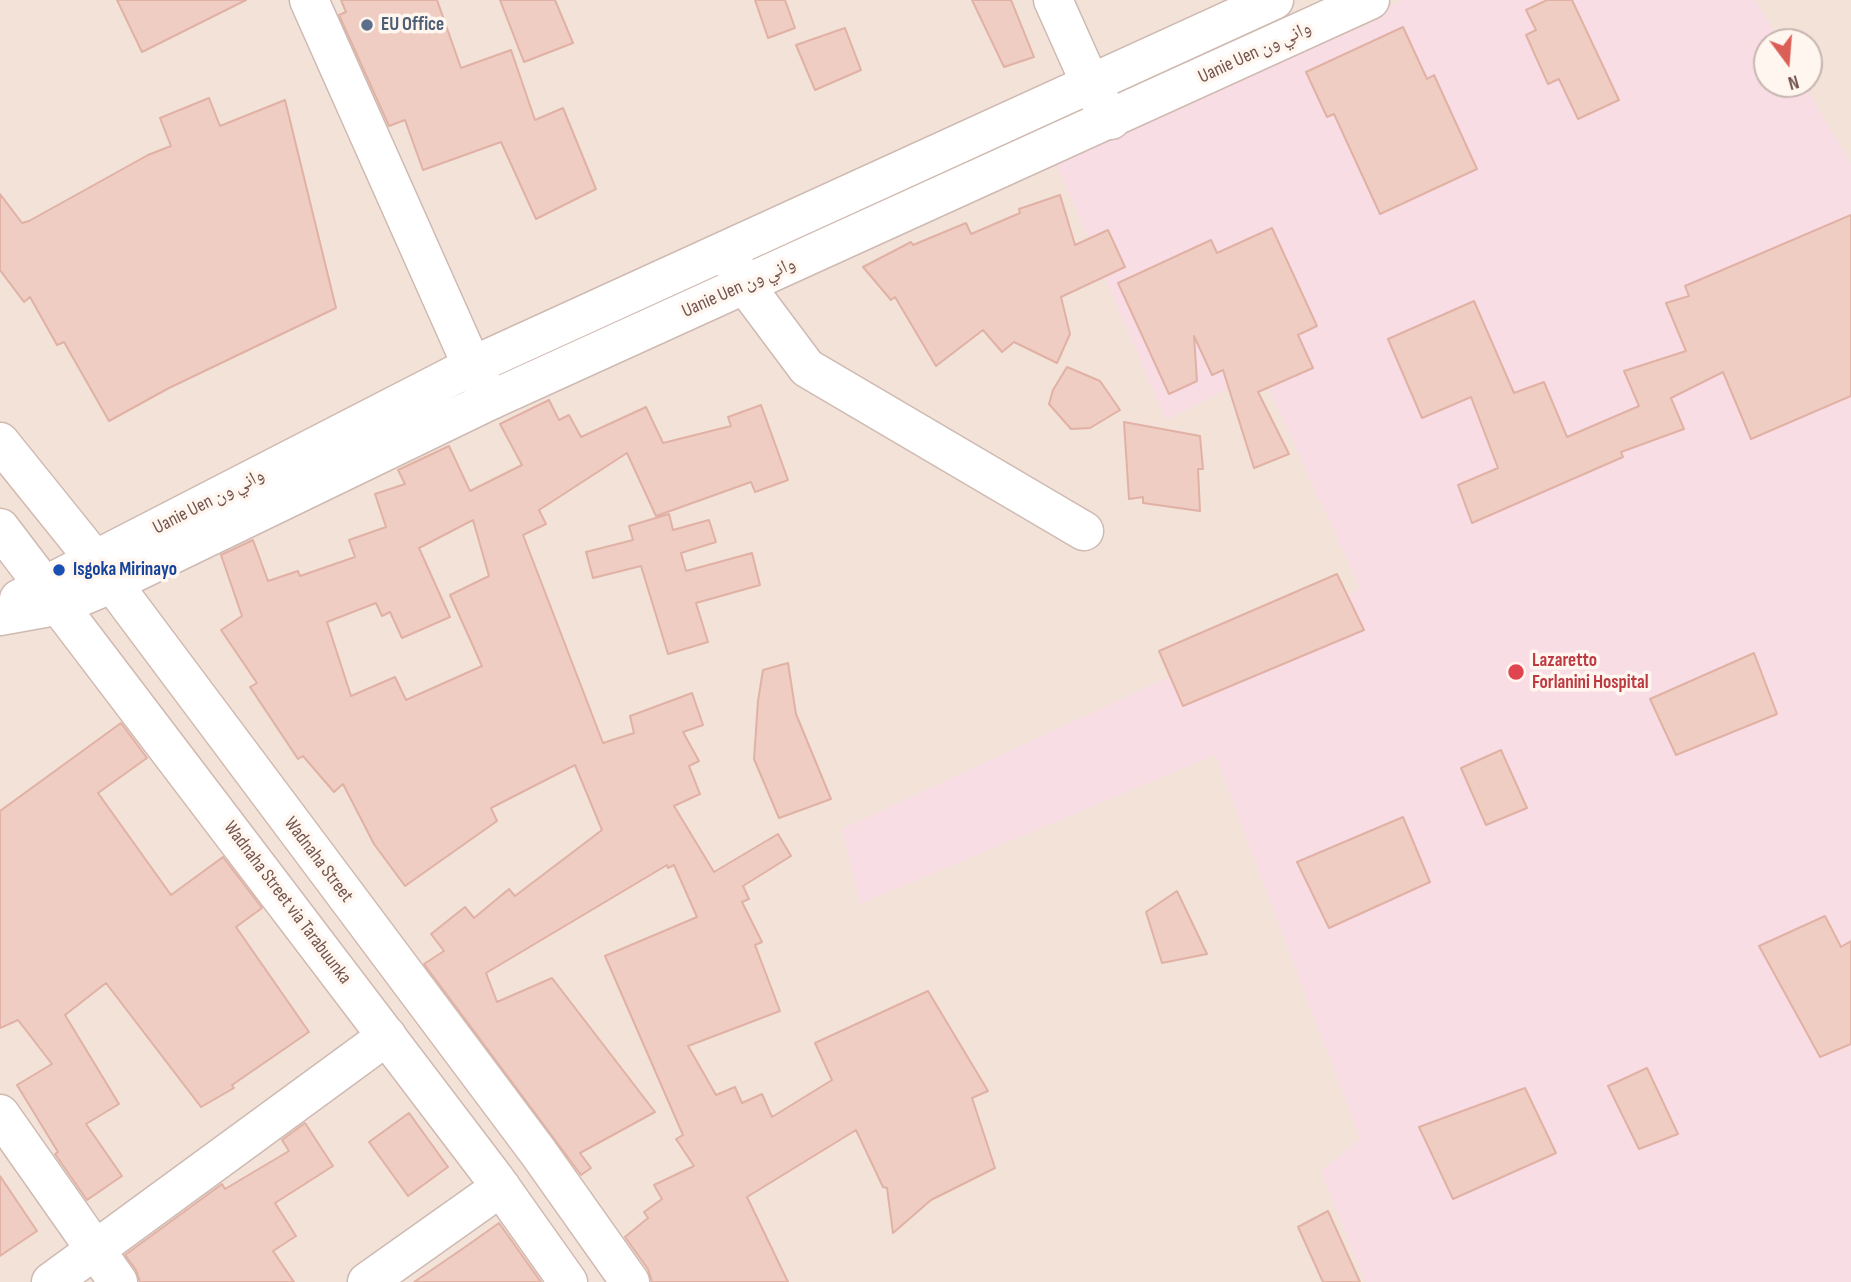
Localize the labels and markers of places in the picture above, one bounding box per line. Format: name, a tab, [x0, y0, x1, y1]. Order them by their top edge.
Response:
place label: EU Office	[381, 14, 444, 36]
marker: EU Office	[359, 17, 375, 33]
place label: Isgoka Mirinayo	[73, 559, 177, 581]
marker: Isgoka Mirinayo	[51, 562, 67, 578]
place label: Lazaretto Forlanini Hospital	[1532, 650, 1649, 694]
marker: Lazaretto Forlanini Hospital	[1506, 662, 1526, 682]

